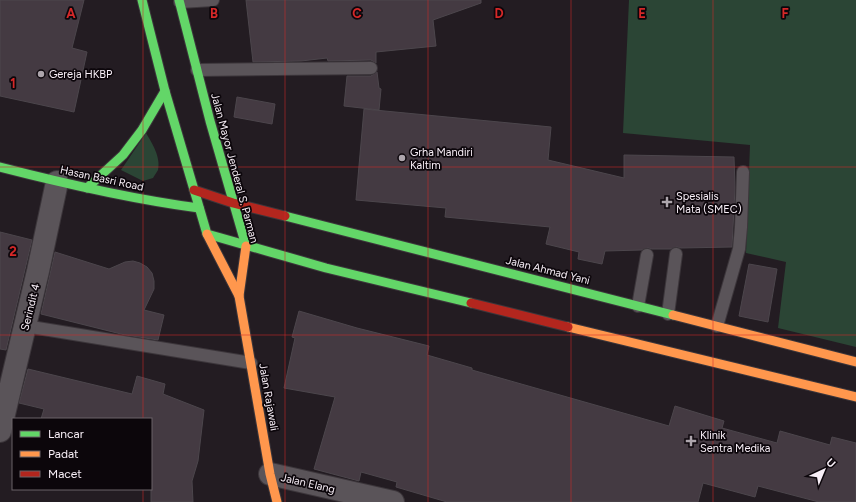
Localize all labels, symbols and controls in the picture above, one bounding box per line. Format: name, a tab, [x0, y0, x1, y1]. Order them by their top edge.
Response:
text: A	[66, 6, 76, 21]
text: B	[210, 6, 218, 21]
text: C	[352, 6, 362, 21]
text: D	[494, 6, 504, 21]
text: E	[638, 6, 646, 21]
text: F	[781, 6, 789, 21]
place label: Gereja HKBP	[49, 68, 113, 81]
marker: Gereja HKBP	[36, 69, 46, 79]
text: 1	[10, 76, 16, 91]
street label: Jalan Mayor Jenderal S. Parman	[208, 92, 261, 245]
place label: Grha Mandiri Kaltim	[410, 146, 473, 172]
marker: Grha Mandiri Kaltim	[397, 153, 407, 163]
street label: Hasan Basri Road	[59, 163, 145, 194]
place label: Spesialis Mata (SMEC)	[676, 190, 742, 216]
marker: Spesialis Mata (SMEC)	[661, 196, 673, 208]
text: 2	[9, 244, 17, 259]
street label: Jalan Ahmad Yani	[505, 254, 591, 287]
street label: Serindit 4	[18, 282, 43, 332]
street label: Jalan Rajawali	[256, 362, 281, 432]
legend	[12, 418, 152, 490]
text: Lancar	[48, 427, 84, 441]
place label: Klinik Sentra Medika	[700, 429, 770, 455]
marker: Klinik Sentra Medika	[685, 435, 697, 447]
text: Padat	[48, 447, 79, 461]
north arrow	[804, 450, 844, 490]
text: U	[823, 456, 838, 471]
text: Macet	[48, 467, 82, 481]
street label: Jalan Elang	[279, 471, 336, 496]

